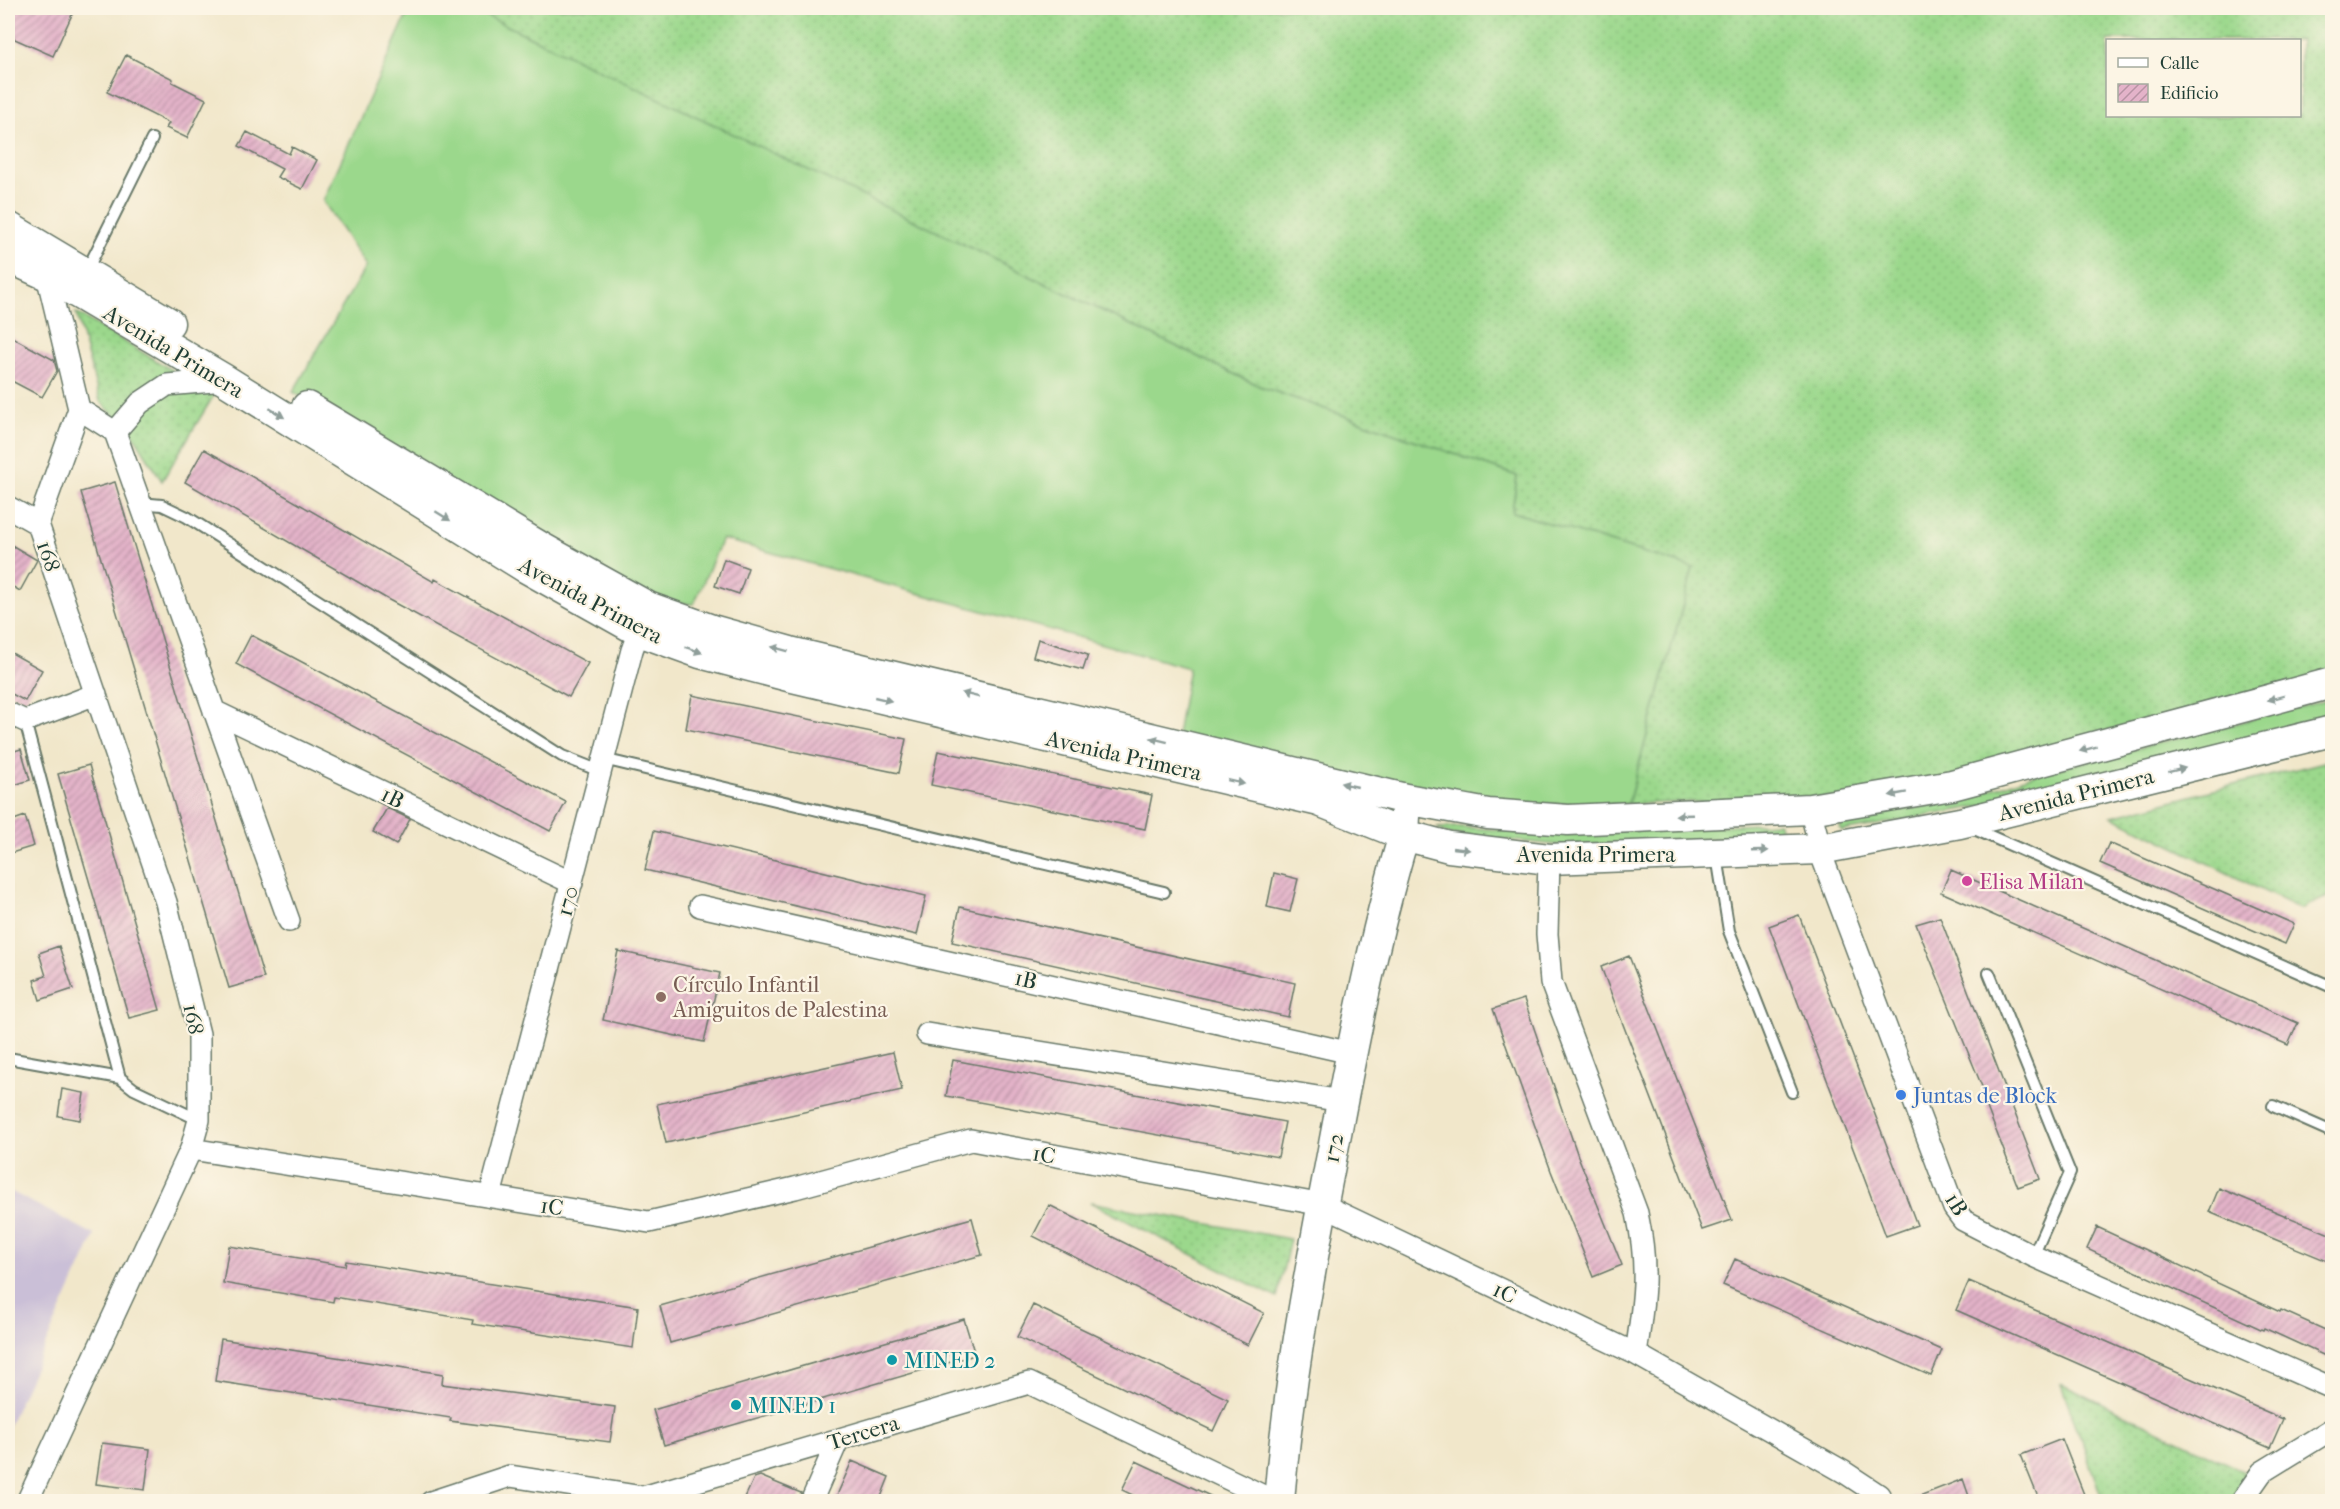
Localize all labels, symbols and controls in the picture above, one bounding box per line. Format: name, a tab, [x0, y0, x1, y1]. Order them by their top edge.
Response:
legend	[2106, 39, 2301, 117]
text: Calle	[2160, 53, 2199, 74]
text: Edificio	[2160, 83, 2218, 104]
street label: Avenida Primera	[98, 299, 249, 404]
one-way arrow	[269, 407, 285, 418]
one-way arrow	[435, 510, 451, 521]
street label: 168	[31, 538, 65, 575]
street label: Avenida Primera	[513, 552, 668, 650]
one-way arrow	[771, 644, 789, 653]
one-way arrow	[685, 646, 703, 656]
one-way arrow	[961, 689, 979, 699]
one-way arrow	[873, 694, 892, 704]
one-way arrow	[2267, 694, 2285, 704]
street label: Avenida Primera	[1042, 725, 1205, 787]
one-way arrow	[1150, 735, 1169, 745]
one-way arrow	[2078, 744, 2097, 754]
street label: Avenida Primera	[1995, 763, 2157, 827]
one-way arrow	[2168, 764, 2186, 774]
one-way arrow	[1227, 777, 1245, 787]
one-way arrow	[1340, 780, 1358, 790]
street label: 1B	[377, 781, 408, 814]
one-way arrow	[1889, 790, 1908, 799]
one-way arrow	[1674, 810, 1693, 819]
street label: Avenida Primera	[1516, 842, 1676, 868]
one-way arrow	[1451, 844, 1470, 854]
one-way arrow	[1751, 846, 1770, 856]
place label: Elisa Milan	[1979, 869, 2084, 895]
marker: Elisa Milan	[1960, 874, 1974, 888]
street label: 170	[551, 883, 584, 919]
street label: 1B	[1012, 965, 1040, 995]
place label: Círculo Infantil Amiguitos de Palestina	[672, 972, 889, 1023]
marker: Círculo Infantil Amiguitos de Palestina	[654, 990, 668, 1004]
street label: 168	[177, 1002, 209, 1037]
place label: Juntas de Block	[1911, 1083, 2057, 1109]
marker: Juntas de Block	[1894, 1088, 1908, 1102]
street label: 172	[1318, 1131, 1350, 1165]
street label: 1C	[1030, 1140, 1057, 1170]
street label: 1B	[1939, 1188, 1973, 1221]
street label: 1C	[539, 1192, 565, 1222]
street label: 1C	[1489, 1276, 1520, 1309]
place label: MINED 2	[904, 1348, 996, 1374]
marker: MINED 2	[885, 1353, 899, 1367]
place label: MINED 1	[748, 1393, 836, 1419]
marker: MINED 1	[729, 1398, 743, 1412]
street label: Tercera	[824, 1410, 903, 1456]

